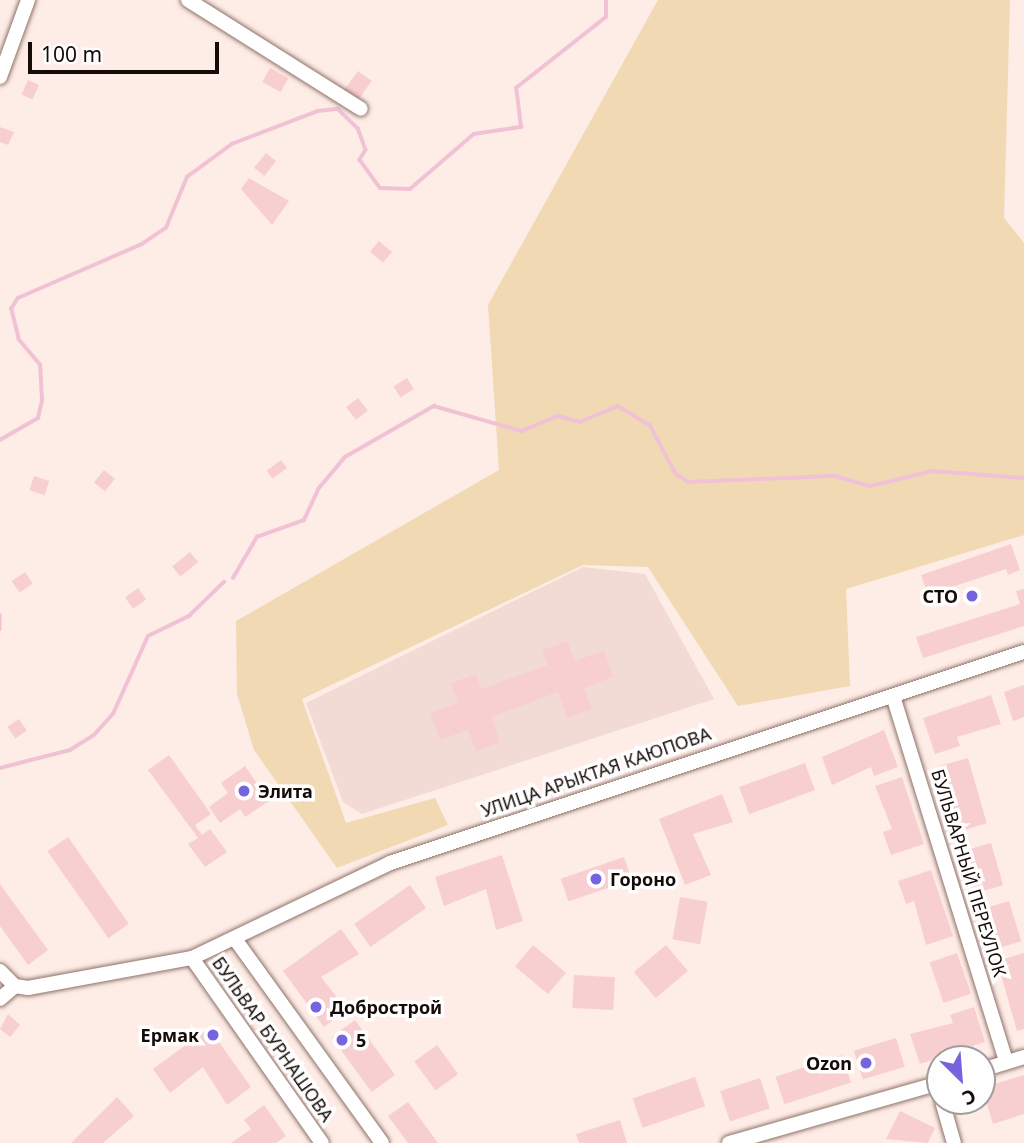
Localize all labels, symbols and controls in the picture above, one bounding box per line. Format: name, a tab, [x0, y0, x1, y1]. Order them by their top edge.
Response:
scale bar	[32, 28, 222, 72]
text: 100 m	[41, 40, 102, 68]
place label: СТО	[922, 585, 958, 607]
marker: СТО	[964, 588, 980, 604]
street label: УЛИЦА АРЫКТАЯ КАЮПОВА	[478, 723, 714, 821]
street label: БУЛЬВАРНЫЙ ПЕРЕУЛОК	[927, 767, 1011, 979]
place label: Элита	[258, 780, 313, 802]
marker: Элита	[236, 783, 252, 799]
place label: Гороно	[610, 868, 676, 890]
marker: Гороно	[588, 871, 604, 887]
street label: БУЛЬВАР БУРНАШОВА	[208, 952, 338, 1126]
place label: Добрострой	[330, 996, 442, 1018]
marker: Добрострой	[308, 999, 324, 1015]
place label: Ермак	[141, 1024, 199, 1046]
marker: Ермак	[205, 1027, 221, 1043]
place label: 5	[356, 1029, 366, 1051]
marker: 5	[334, 1032, 350, 1048]
north arrow	[926, 1045, 996, 1115]
place label: Ozon	[806, 1052, 852, 1074]
marker: Ozon	[858, 1055, 874, 1071]
text: С	[958, 1083, 980, 1112]

